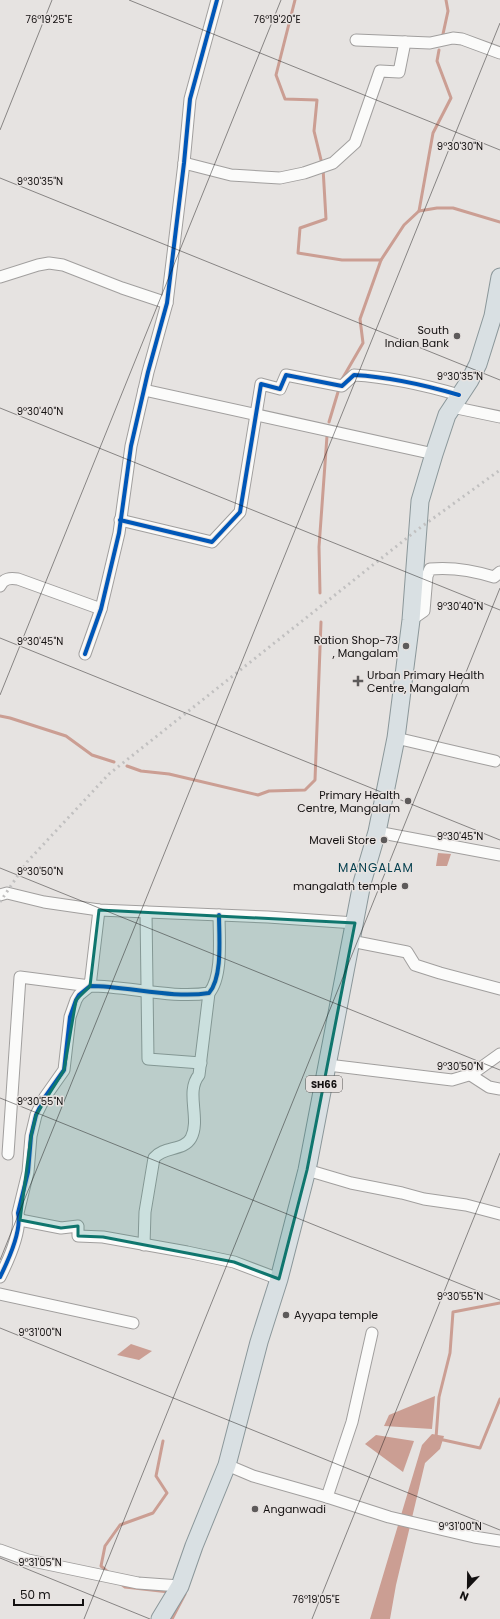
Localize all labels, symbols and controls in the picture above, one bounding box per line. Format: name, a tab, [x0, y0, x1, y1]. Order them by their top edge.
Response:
text: 76°19'25"E	[25, 12, 73, 27]
text: 76°19'20"E	[253, 12, 301, 27]
text: 9°30'30"N	[437, 139, 483, 154]
text: 9°30'35"N	[17, 174, 63, 189]
place label: South Indian Bank	[385, 322, 449, 351]
marker: South Indian Bank	[452, 331, 462, 341]
text: 9°30'35"N	[437, 369, 483, 384]
text: 9°30'40"N	[17, 404, 63, 419]
text: 9°30'40"N	[437, 599, 483, 614]
place label: Ration Shop-73 , Mangalam	[314, 632, 398, 661]
text: 9°30'45"N	[17, 634, 63, 649]
marker: Ration Shop-73 , Mangalam	[401, 641, 411, 651]
place label: Urban Primary Health Centre, Mangalam	[367, 667, 484, 696]
marker: Urban Primary Health Centre, Mangalam	[352, 675, 364, 687]
place label: Primary Health Centre, Mangalam	[297, 787, 400, 816]
marker: Primary Health Centre, Mangalam	[403, 796, 413, 806]
text: 9°30'45"N	[437, 829, 483, 844]
place label: Maveli Store	[309, 832, 376, 848]
marker: Maveli Store	[379, 835, 389, 845]
district label: MANGALAM	[338, 859, 414, 876]
text: 9°30'50"N	[17, 864, 63, 879]
place label: mangalath temple	[293, 878, 397, 894]
marker: mangalath temple	[400, 881, 410, 891]
text: 9°30'50"N	[437, 1059, 483, 1074]
road number: SH66	[306, 1076, 342, 1092]
text: 9°30'55"N	[17, 1094, 63, 1109]
text: 9°30'55"N	[437, 1289, 483, 1304]
place label: Ayyapa temple	[294, 1307, 378, 1323]
marker: Ayyapa temple	[281, 1310, 291, 1320]
text: 9°31'00"N	[18, 1325, 62, 1340]
place label: Anganwadi	[263, 1501, 326, 1517]
marker: Anganwadi	[250, 1504, 260, 1514]
text: 9°31'00"N	[438, 1519, 482, 1534]
text: 9°31'05"N	[18, 1555, 62, 1570]
north arrow	[448, 1567, 488, 1607]
scale bar	[14, 1581, 83, 1607]
text: 50 m	[20, 1586, 51, 1603]
text: N	[457, 1587, 471, 1605]
text: 76°19'05"E	[292, 1592, 340, 1607]

